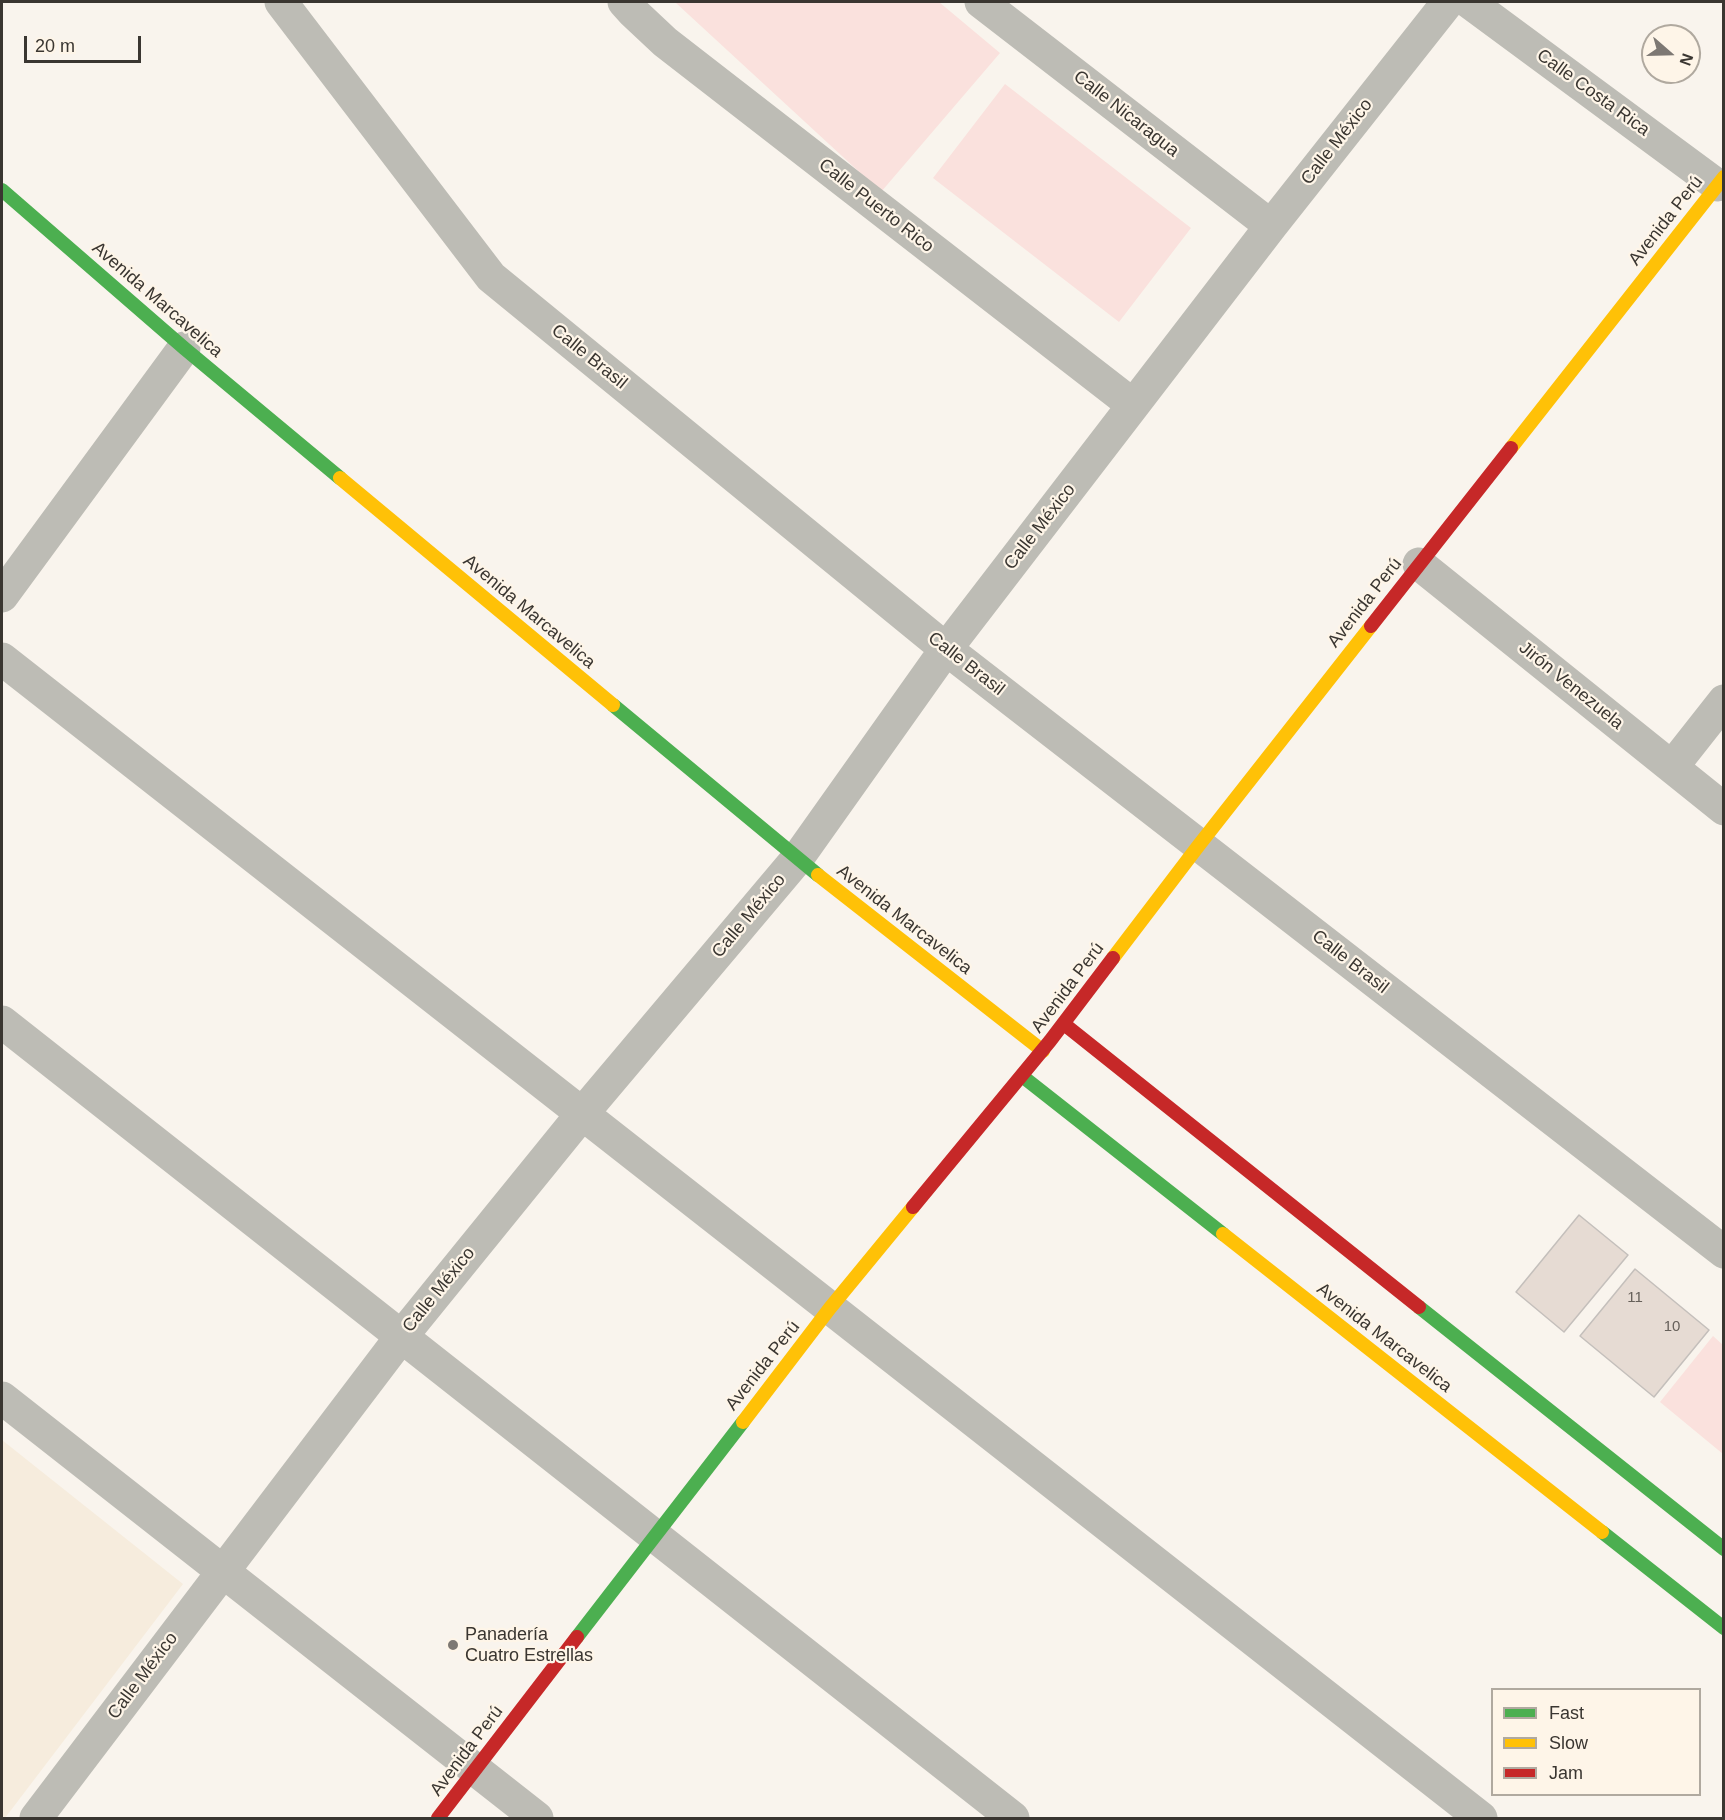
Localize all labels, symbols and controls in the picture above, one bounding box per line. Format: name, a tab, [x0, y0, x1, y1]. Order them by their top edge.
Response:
scale bar	[27, 24, 144, 62]
north arrow	[1641, 24, 1701, 84]
text: 20 m	[35, 36, 75, 56]
street label: Calle Costa Rica	[1532, 45, 1654, 141]
text: N	[1677, 51, 1696, 68]
street label: Calle Nicaragua	[1069, 66, 1183, 162]
street label: Calle México	[1297, 95, 1377, 189]
street label: Calle Puerto Rico	[814, 154, 938, 258]
street label: Avenida Perú	[1624, 172, 1708, 270]
street label: Avenida Marcavelica	[87, 237, 227, 363]
street label: Calle Brasil	[547, 320, 631, 394]
street label: Calle México	[1000, 480, 1080, 574]
street label: Avenida Marcavelica	[459, 550, 599, 674]
street label: Avenida Perú	[1323, 554, 1407, 652]
street label: Calle Brasil	[923, 627, 1009, 701]
street label: Jirón Venezuela	[1514, 637, 1628, 735]
street label: Avenida Marcavelica	[832, 860, 976, 980]
street label: Calle México	[708, 870, 790, 962]
street label: Calle Brasil	[1307, 925, 1393, 999]
street label: Avenida Perú	[1027, 938, 1109, 1038]
street label: Calle México	[398, 1243, 480, 1337]
street label: Avenida Marcavelica	[1312, 1278, 1456, 1398]
house number: 11	[1627, 1289, 1643, 1307]
street label: Avenida Perú	[721, 1317, 805, 1415]
house number: 10	[1664, 1318, 1680, 1336]
place label: Panadería Cuatro Estrellas	[465, 1624, 593, 1666]
street label: Calle México	[103, 1628, 183, 1724]
marker: Panadería Cuatro Estrellas	[446, 1638, 460, 1652]
legend	[1491, 1688, 1701, 1796]
street label: Avenida Perú	[426, 1701, 508, 1801]
text: Fast	[1549, 1703, 1584, 1723]
text: Slow	[1549, 1733, 1588, 1753]
text: Jam	[1549, 1763, 1583, 1783]

